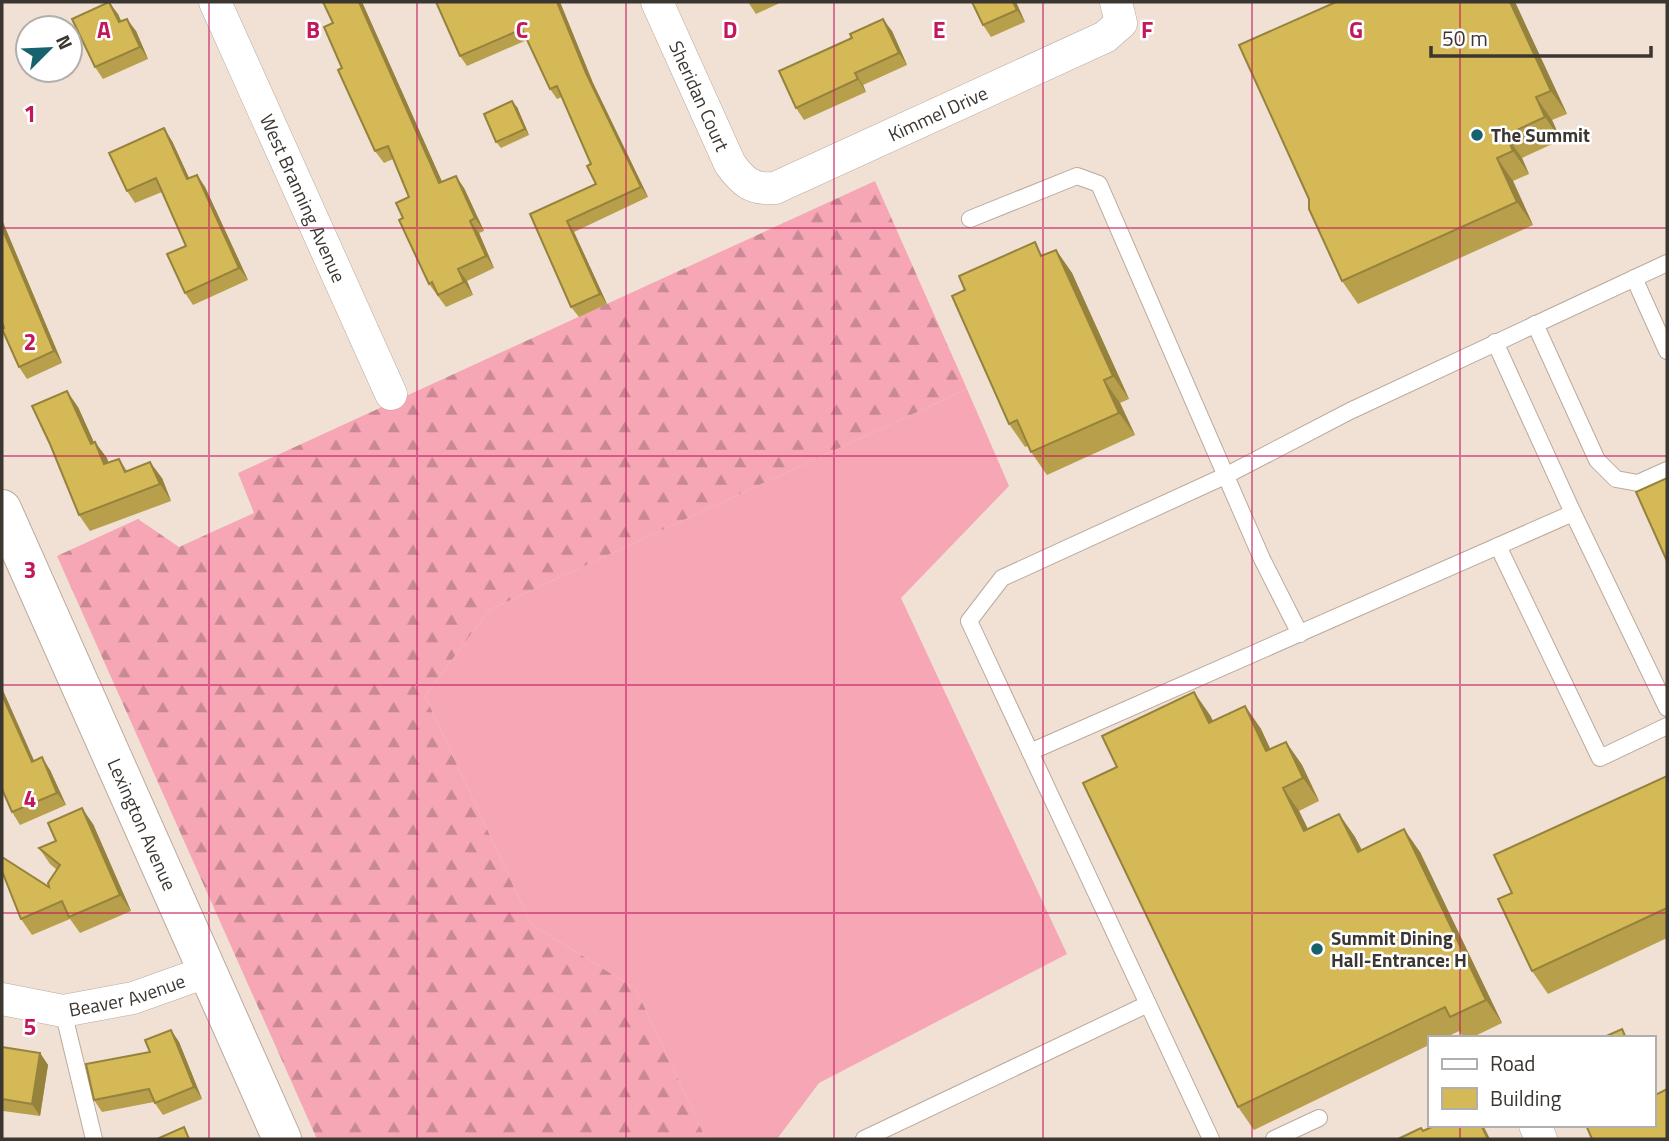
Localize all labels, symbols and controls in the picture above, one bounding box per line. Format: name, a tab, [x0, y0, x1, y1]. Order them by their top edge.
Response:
text: A	[97, 12, 111, 47]
text: B	[306, 12, 320, 47]
text: C	[516, 12, 528, 47]
text: D	[723, 12, 737, 47]
text: E	[933, 12, 945, 47]
text: F	[1141, 12, 1153, 47]
text: G	[1349, 12, 1363, 47]
north arrow	[14, 14, 84, 84]
scale bar	[1431, 14, 1652, 58]
text: 50 m	[1442, 22, 1488, 54]
text: N	[49, 30, 81, 54]
street label: Sheridan Court	[662, 36, 737, 156]
street label: Kimmel Drive	[883, 78, 992, 148]
text: 1	[24, 96, 36, 131]
street label: West Branning Avenue	[253, 109, 354, 287]
place label: The Summit	[1491, 120, 1590, 149]
marker: The Summit	[1469, 127, 1485, 143]
text: 2	[24, 324, 36, 359]
text: 3	[24, 552, 36, 587]
street label: Lexington Avenue	[101, 753, 185, 895]
text: 4	[24, 781, 36, 816]
place label: Summit Dining Hall-Entrance: H	[1331, 923, 1467, 974]
marker: Summit Dining Hall-Entrance: H	[1309, 941, 1325, 957]
street label: Beaver Avenue	[66, 966, 189, 1024]
text: 5	[24, 1009, 36, 1044]
legend	[1428, 1036, 1655, 1127]
text: Road	[1490, 1047, 1535, 1079]
text: Building	[1490, 1082, 1562, 1114]

